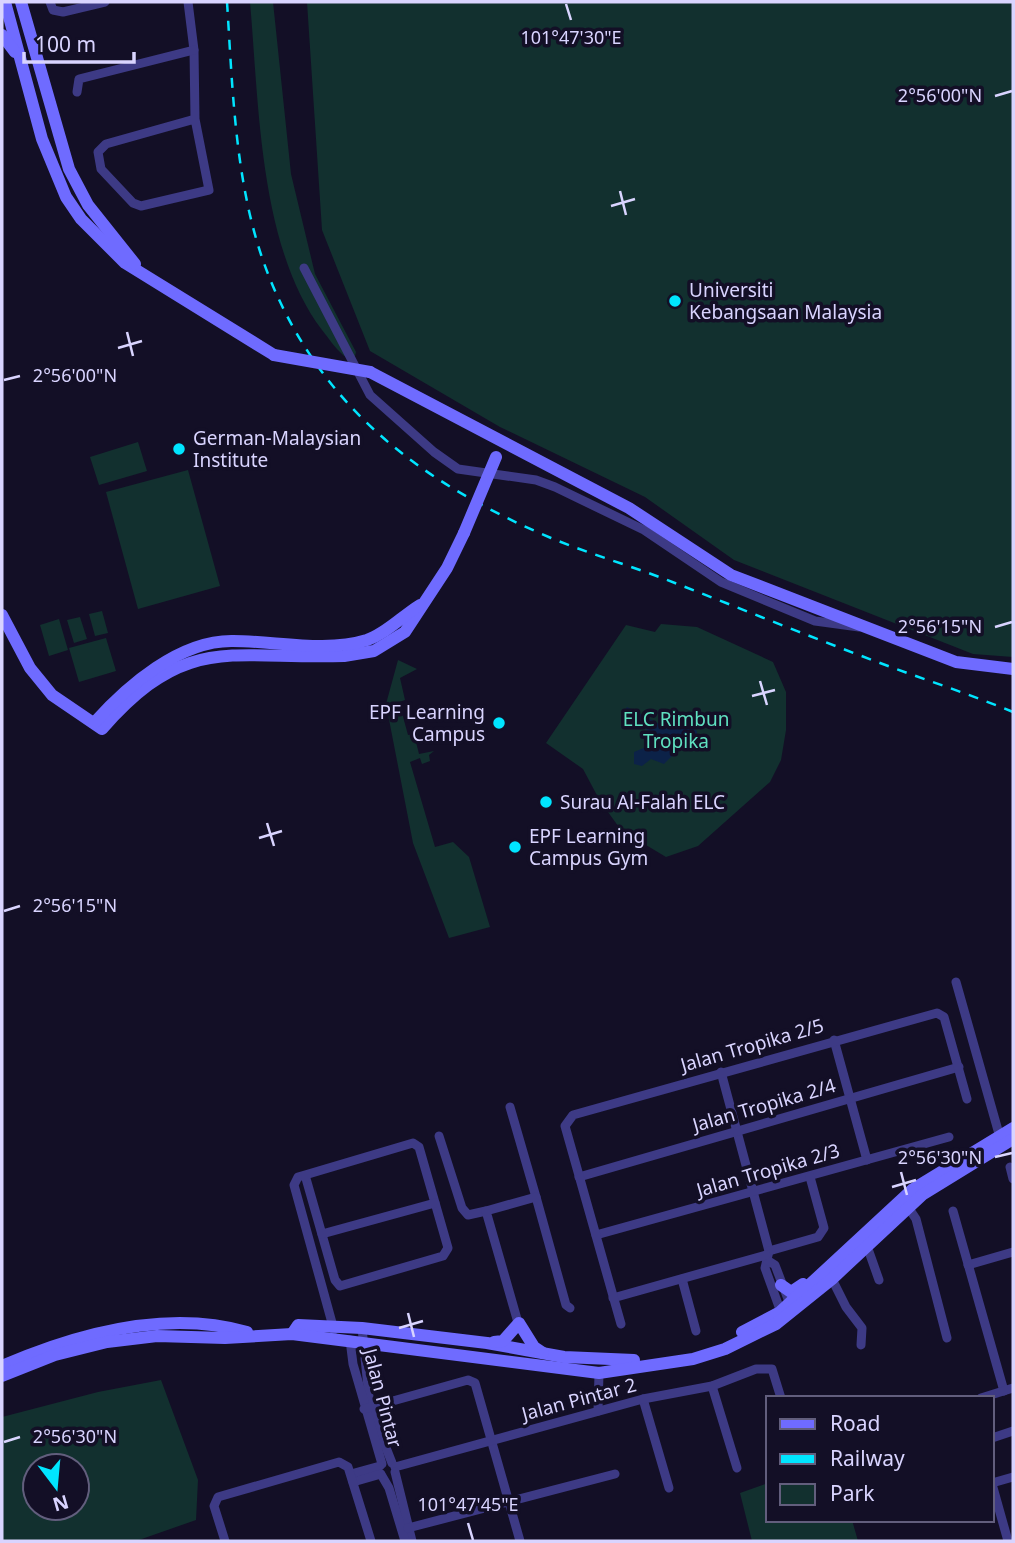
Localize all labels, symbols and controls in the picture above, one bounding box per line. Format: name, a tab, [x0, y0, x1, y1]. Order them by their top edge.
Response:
scale bar	[24, 21, 135, 65]
text: 101°47'30"E	[520, 25, 622, 49]
text: 100 m	[35, 30, 96, 58]
text: 2°56'00"N	[898, 83, 982, 107]
place label: Universiti Kebangsaan Malaysia	[689, 277, 882, 325]
marker: Universiti Kebangsaan Malaysia	[667, 293, 683, 309]
text: 2°56'00"N	[33, 363, 117, 387]
place label: German-Malaysian Institute	[193, 425, 361, 473]
marker: German-Malaysian Institute	[171, 441, 187, 457]
text: 2°56'15"N	[898, 614, 982, 638]
place label: EPF Learning Campus	[369, 699, 485, 747]
park label: ELC Rimbun Tropika	[623, 706, 729, 754]
marker: EPF Learning Campus	[491, 715, 507, 731]
place label: Surau Al-Falah ELC	[560, 789, 725, 815]
marker: Surau Al-Falah ELC	[538, 794, 554, 810]
place label: EPF Learning Campus Gym	[529, 823, 648, 871]
marker: EPF Learning Campus Gym	[507, 839, 523, 855]
text: 2°56'15"N	[33, 893, 117, 917]
street label: Jalan Tropika 2/5	[675, 1012, 827, 1078]
street label: Jalan Tropika 2/4	[687, 1072, 839, 1138]
street label: Jalan Tropika 2/3	[691, 1137, 843, 1203]
text: 2°56'30"N	[898, 1145, 982, 1169]
street label: Jalan Pintar	[357, 1344, 409, 1451]
street label: Jalan Pintar 2	[517, 1371, 639, 1427]
legend	[766, 1396, 994, 1522]
text: Road	[830, 1409, 880, 1437]
text: 2°56'30"N	[33, 1424, 117, 1448]
text: Railway	[830, 1444, 905, 1472]
north arrow	[21, 1452, 91, 1522]
text: Park	[830, 1479, 875, 1507]
text: N	[50, 1489, 72, 1518]
text: 101°47'45"E	[417, 1492, 519, 1516]

